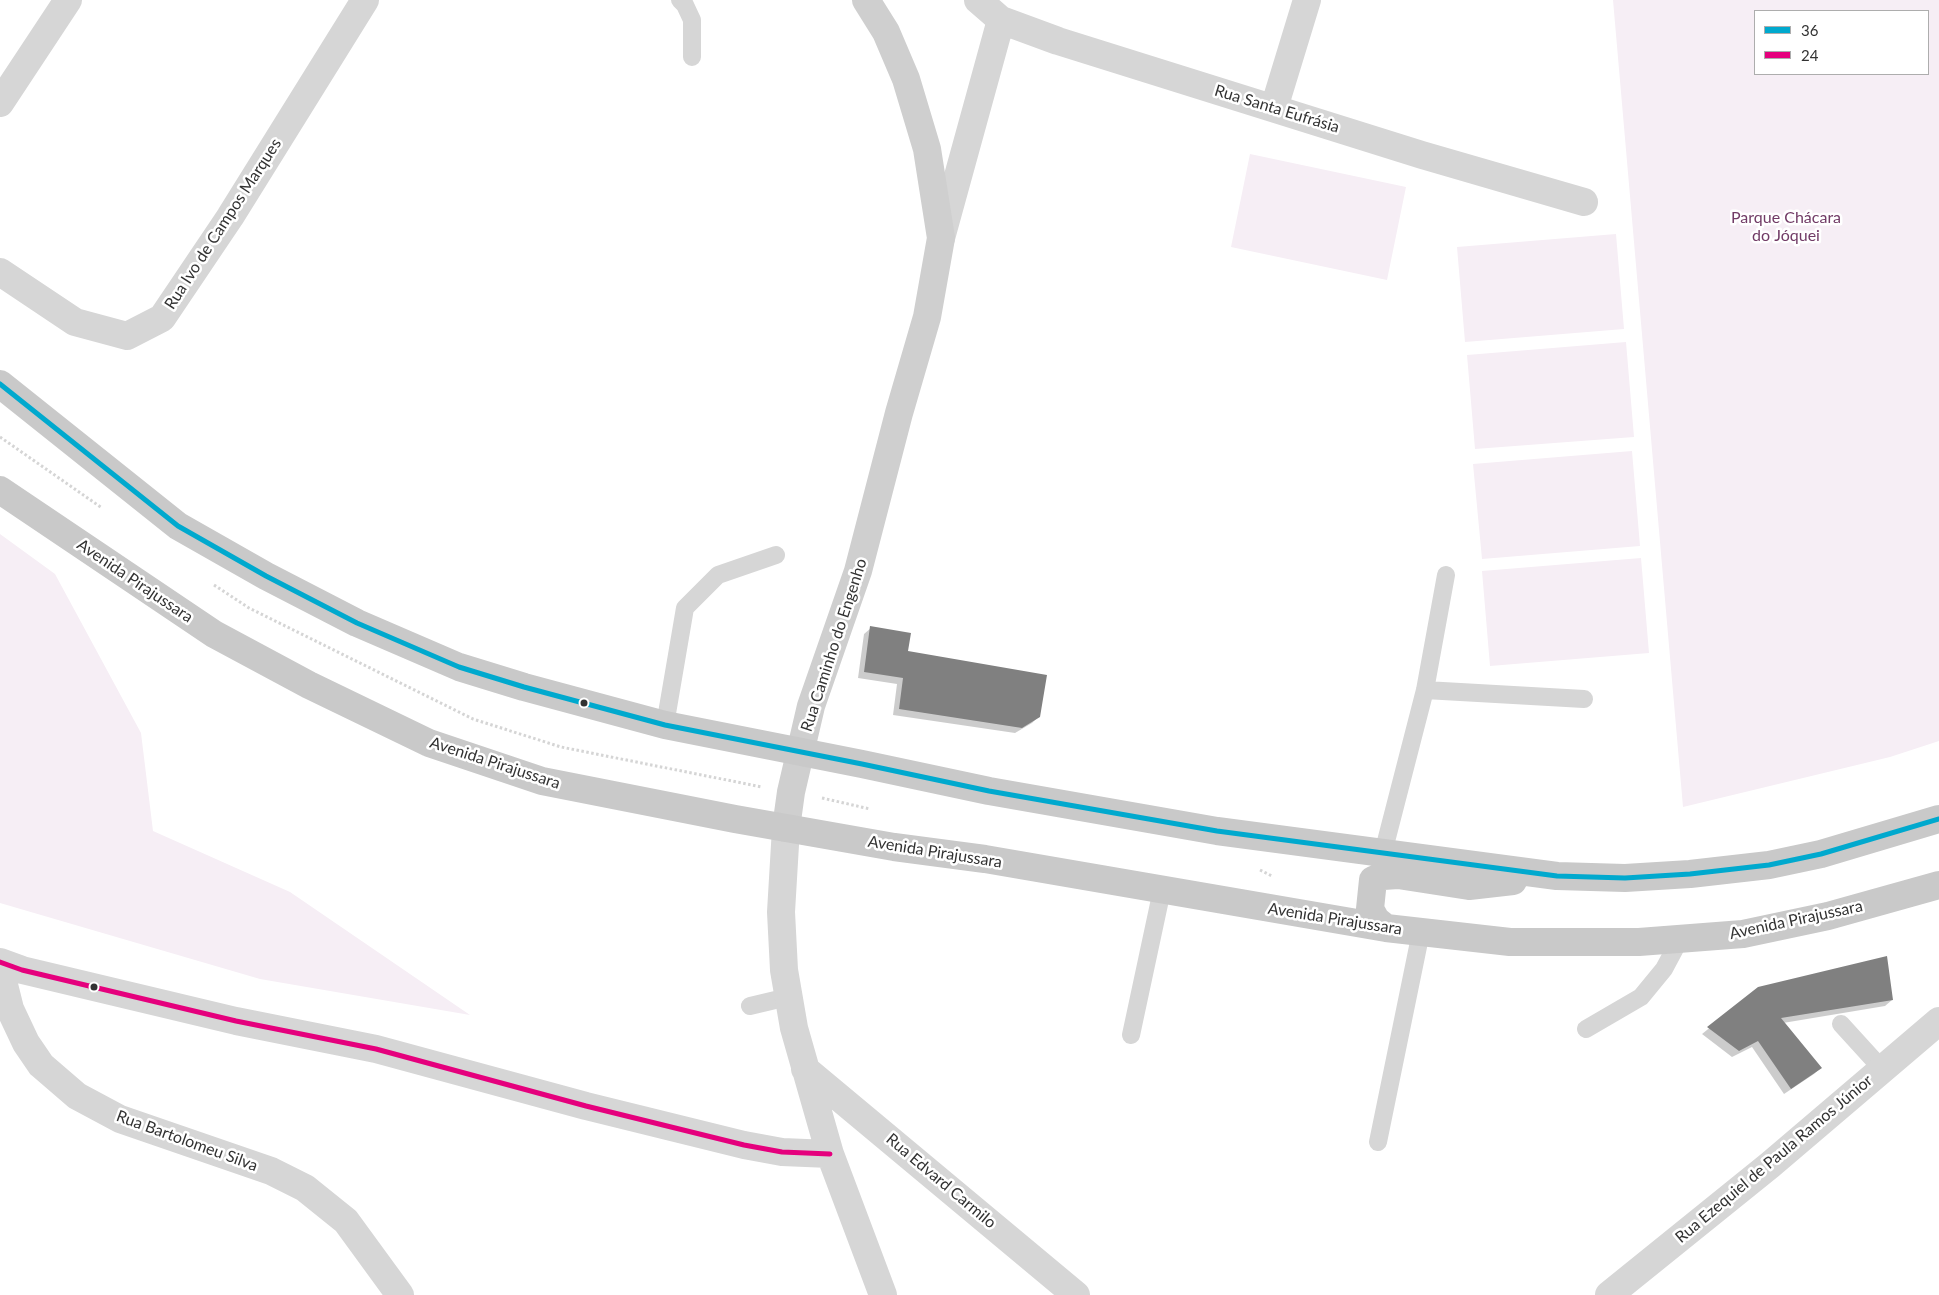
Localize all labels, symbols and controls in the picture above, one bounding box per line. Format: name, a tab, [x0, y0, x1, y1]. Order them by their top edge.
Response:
legend	[1754, 10, 1929, 75]
text: 36	[1801, 21, 1818, 39]
text: 24	[1801, 46, 1818, 64]
street label: Rua Santa Eufrásia	[1212, 81, 1342, 137]
street label: Rua Ivo de Campos Marques	[161, 135, 285, 313]
park label: Parque Chácara do Jóquei	[1731, 208, 1841, 246]
street label: Avenida Pirajussara	[73, 535, 197, 627]
street label: Rua Caminho do Engenho	[797, 556, 871, 734]
unlabelled marker	[579, 698, 589, 708]
street label: Avenida Pirajussara	[427, 733, 563, 793]
street label: Avenida Pirajussara	[866, 832, 1004, 872]
street label: Avenida Pirajussara	[1728, 897, 1864, 943]
street label: Avenida Pirajussara	[1266, 899, 1404, 939]
unlabelled marker	[89, 982, 99, 992]
street label: Rua Ezequiel de Paula Ramos Júnior	[1672, 1071, 1876, 1247]
street label: Rua Bartolomeu Silva	[114, 1106, 260, 1176]
street label: Rua Edvard Carmilo	[882, 1129, 1000, 1233]

